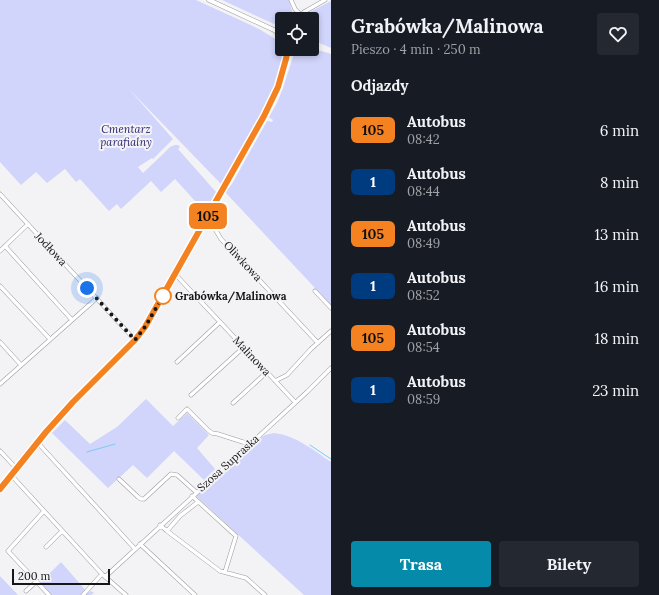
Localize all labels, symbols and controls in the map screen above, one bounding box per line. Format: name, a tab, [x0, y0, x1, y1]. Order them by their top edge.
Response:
map controls	[275, 12, 319, 56]
button: locate	[275, 12, 319, 56]
button: heart	[597, 13, 639, 55]
text: Grabówka/Malinowa	[351, 14, 543, 38]
text: Pieszo · 4 min · 250 m	[351, 41, 481, 58]
text: Odjazdy	[351, 76, 409, 95]
text: Autobus	[407, 112, 466, 131]
text: 105	[362, 121, 384, 139]
text: 6 min	[600, 121, 639, 140]
park label: Cmentarz parafialny	[100, 122, 152, 149]
text: 08:42	[407, 131, 440, 148]
text: Autobus	[407, 164, 466, 183]
text: 1	[370, 173, 376, 191]
text: 8 min	[600, 173, 639, 192]
text: 08:44	[407, 183, 440, 200]
line badge: 105	[185, 203, 231, 229]
text: 105	[197, 207, 219, 225]
text: Autobus	[407, 216, 466, 235]
text: 105	[362, 225, 384, 243]
text: 13 min	[595, 225, 639, 244]
street label: Jodłowa	[31, 228, 70, 269]
text: 08:49	[407, 235, 440, 252]
street label: Oliwkowa	[221, 238, 265, 284]
text: Autobus	[407, 268, 466, 287]
text: 1	[370, 277, 376, 295]
text: 16 min	[594, 277, 639, 296]
your location	[77, 278, 97, 298]
marker: Grabówka/Malinowa	[154, 287, 172, 305]
text: 08:52	[407, 287, 440, 304]
place label: Grabówka/Malinowa	[175, 289, 287, 304]
text: Autobus	[407, 320, 466, 339]
text: 105	[362, 329, 384, 347]
text: 18 min	[594, 329, 639, 348]
street label: Malinowa	[230, 333, 274, 379]
text: 08:54	[407, 339, 440, 356]
text: Autobus	[407, 372, 466, 391]
text: 1	[370, 381, 376, 399]
text: 23 min	[592, 381, 639, 400]
text: 08:59	[407, 391, 440, 408]
street label: Szosa Supraska	[194, 431, 262, 494]
button: Trasa	[351, 541, 491, 587]
button: Bilety	[499, 541, 639, 587]
scale bar	[12, 567, 110, 586]
text: 200 m	[18, 569, 50, 583]

